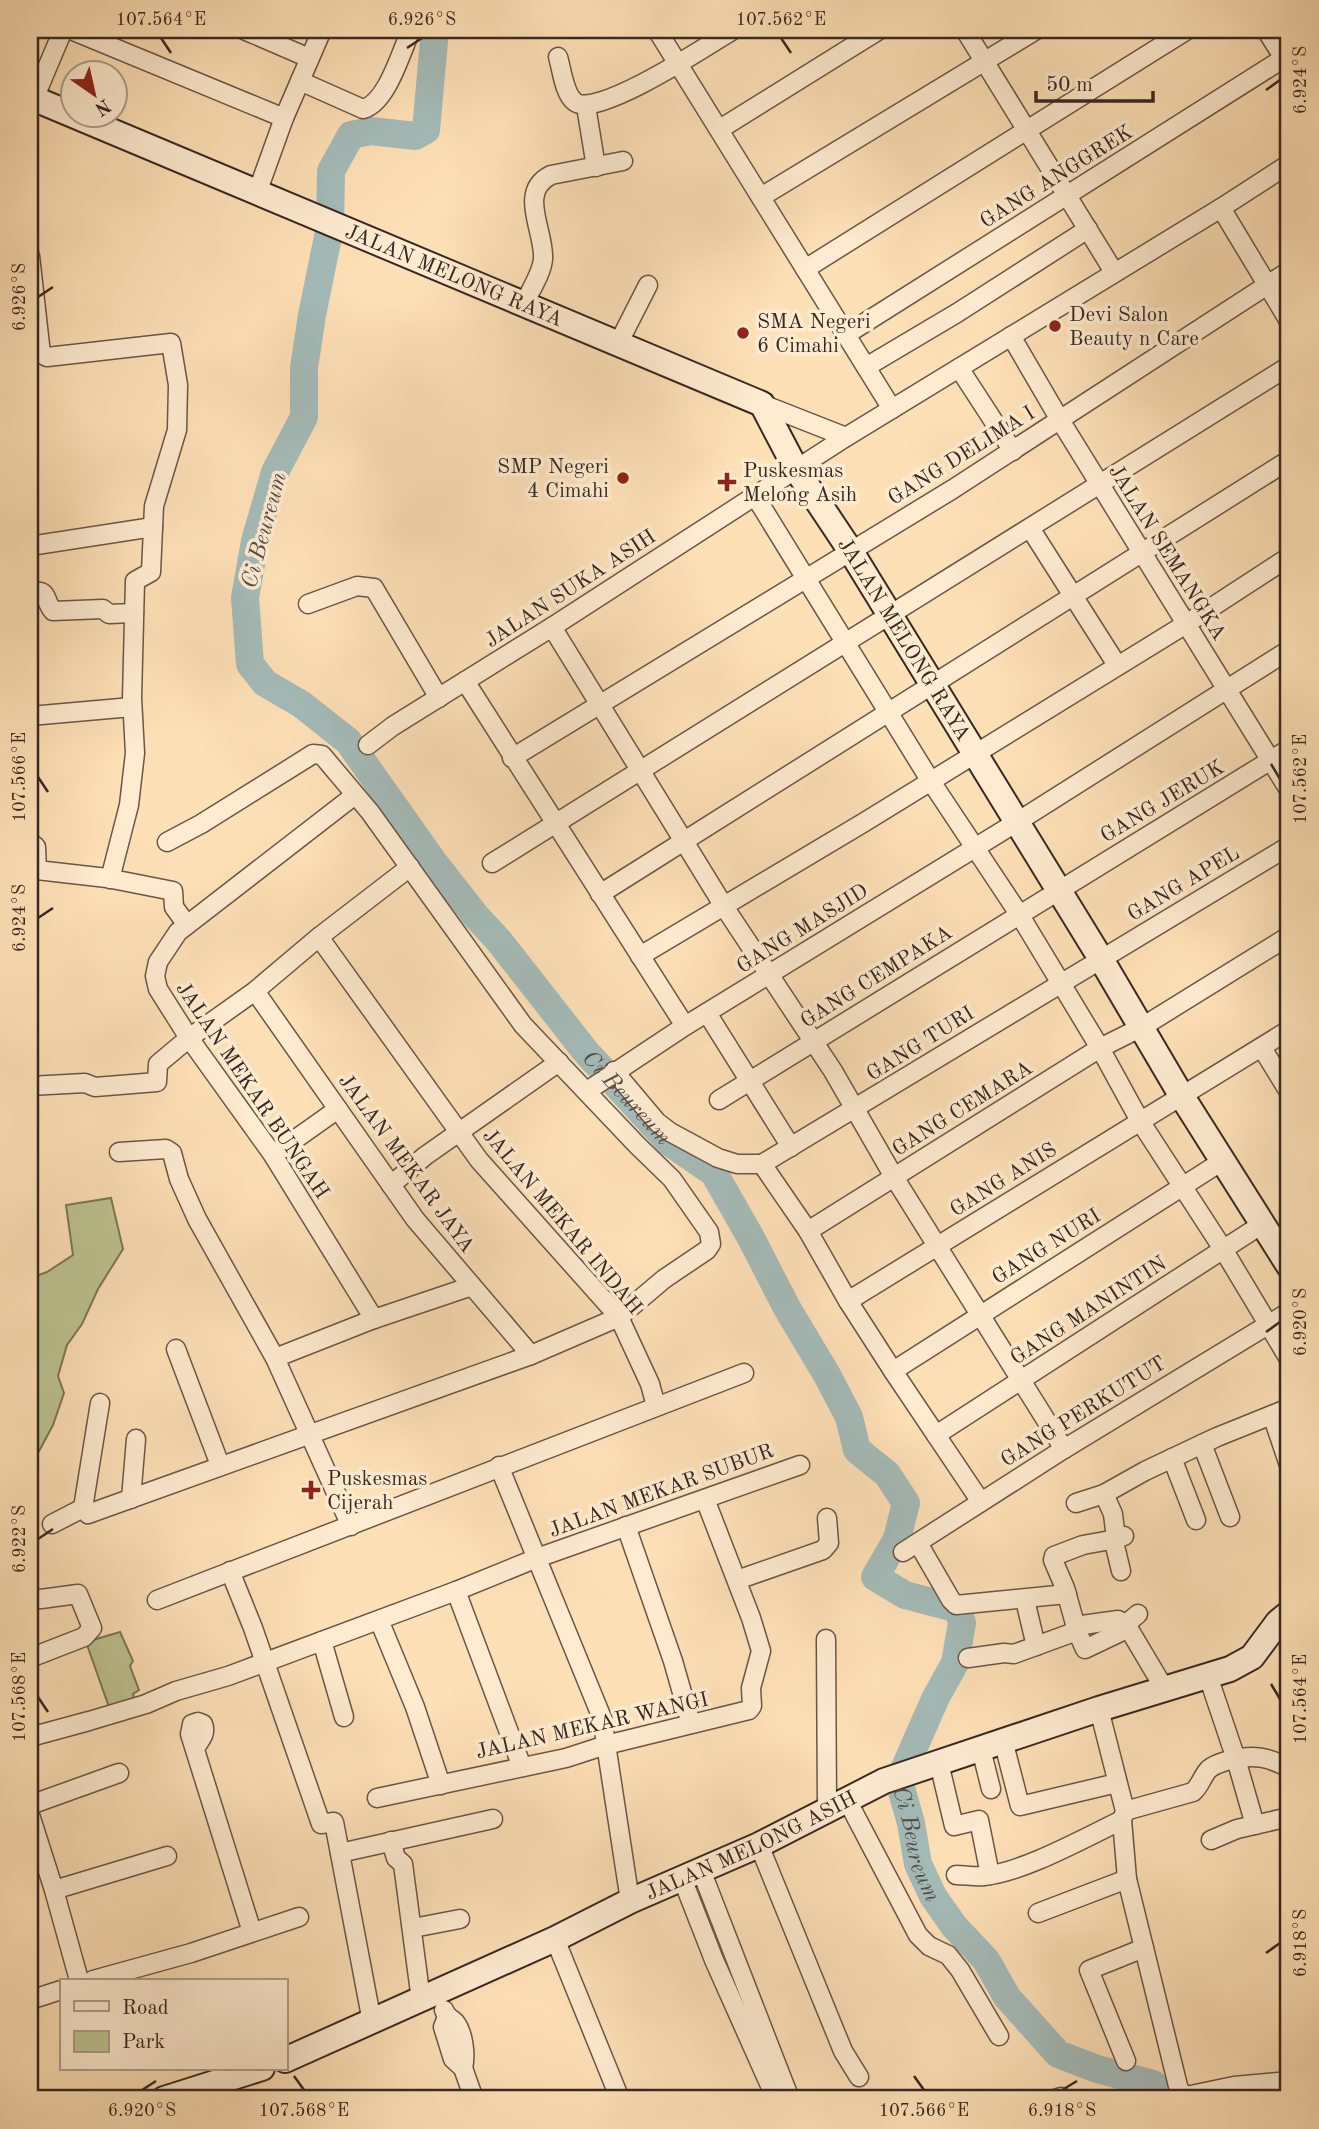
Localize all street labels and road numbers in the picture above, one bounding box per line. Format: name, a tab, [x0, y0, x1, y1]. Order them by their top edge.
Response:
street label: GANG ANGGREK	[977, 122, 1137, 233]
street label: JALAN MELONG RAYA	[342, 221, 566, 331]
street label: GANG DELIMA I	[885, 403, 1039, 510]
street label: JALAN SEMANGKA	[1104, 461, 1229, 644]
street label: JALAN SUKA ASIH	[482, 526, 660, 652]
street label: JALAN MELONG RAYA	[833, 535, 974, 745]
street label: GANG JERUK	[1097, 757, 1228, 847]
street label: GANG APEL	[1124, 843, 1243, 926]
street label: GANG MASJID	[733, 881, 872, 978]
street label: GANG CEMPAKA	[797, 922, 956, 1032]
street label: JALAN MEKAR BUNGAH	[171, 979, 332, 1203]
street label: GANG TURI	[863, 1003, 978, 1086]
street label: GANG CEMARA	[889, 1058, 1037, 1161]
street label: JALAN MEKAR JAYA	[334, 1070, 478, 1257]
street label: JALAN MEKAR INDAH	[478, 1125, 645, 1319]
street label: GANG ANIS	[947, 1139, 1061, 1221]
street label: GANG NURI	[989, 1206, 1105, 1289]
street label: GANG MANINTIN	[1007, 1253, 1171, 1369]
street label: GANG PERKUTUT	[998, 1353, 1170, 1472]
street label: JALAN MEKAR SUBUR	[546, 1441, 777, 1542]
street label: JALAN MEKAR WANGI	[474, 1689, 711, 1763]
street label: JALAN MELONG ASIH	[643, 1788, 860, 1905]

